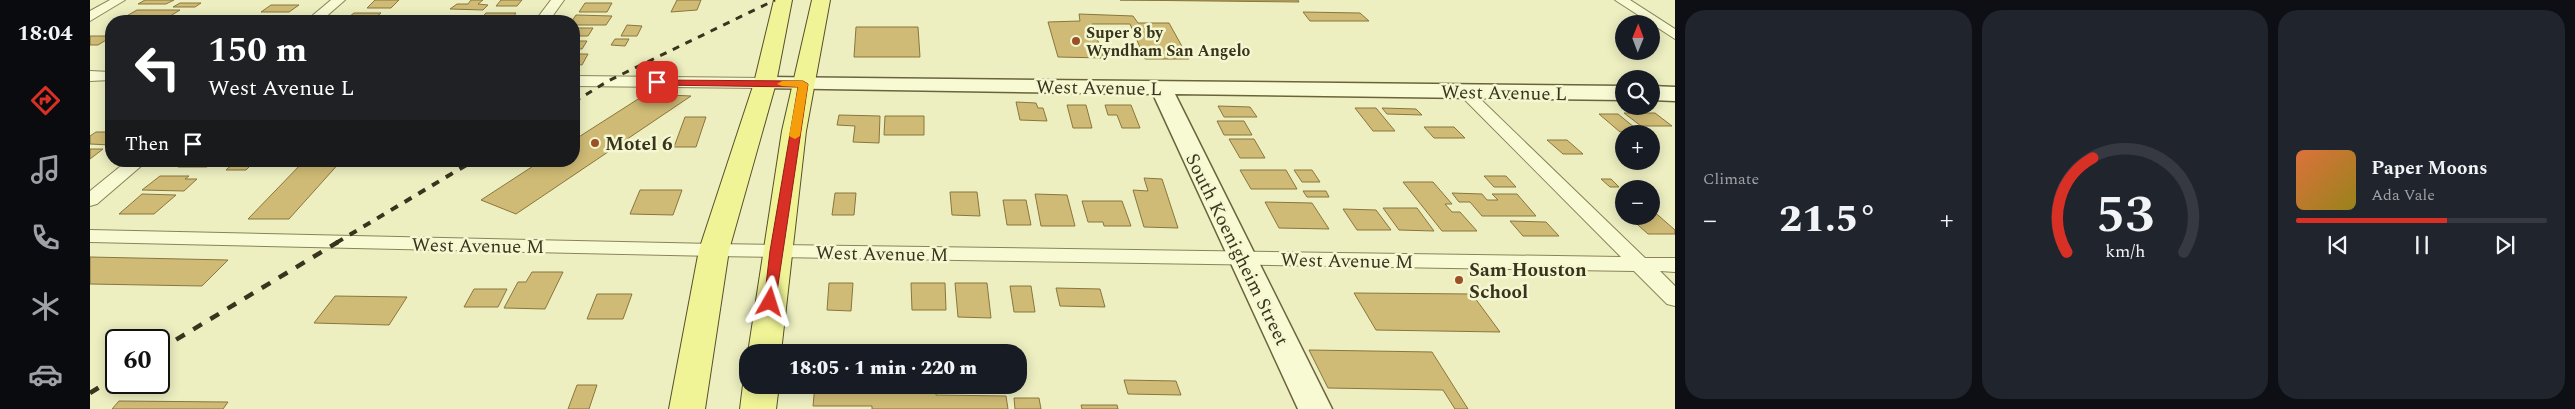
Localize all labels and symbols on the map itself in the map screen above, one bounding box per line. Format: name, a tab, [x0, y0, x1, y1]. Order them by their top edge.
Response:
north arrow	[1615, 15, 1660, 60]
place label: Super 8 by Wyndham San Angelo	[1086, 21, 1251, 63]
marker: Super 8 by Wyndham San Angelo	[1070, 35, 1082, 47]
pin	[636, 61, 678, 103]
street label: West Avenue L	[1036, 73, 1162, 104]
street label: West Avenue L	[1441, 78, 1567, 109]
place label: Motel 6	[605, 130, 673, 159]
marker: Motel 6	[589, 137, 601, 149]
street label: South Koenigheim Street	[1177, 148, 1296, 351]
street label: West Avenue M	[411, 231, 545, 262]
street label: West Avenue M	[815, 239, 949, 270]
street label: West Avenue M	[1280, 246, 1414, 277]
place label: Sam Houston School	[1469, 256, 1587, 307]
marker: Sam Houston School	[1453, 274, 1465, 286]
position arrow	[743, 275, 795, 327]
speed limit sign: 60	[105, 329, 170, 394]

